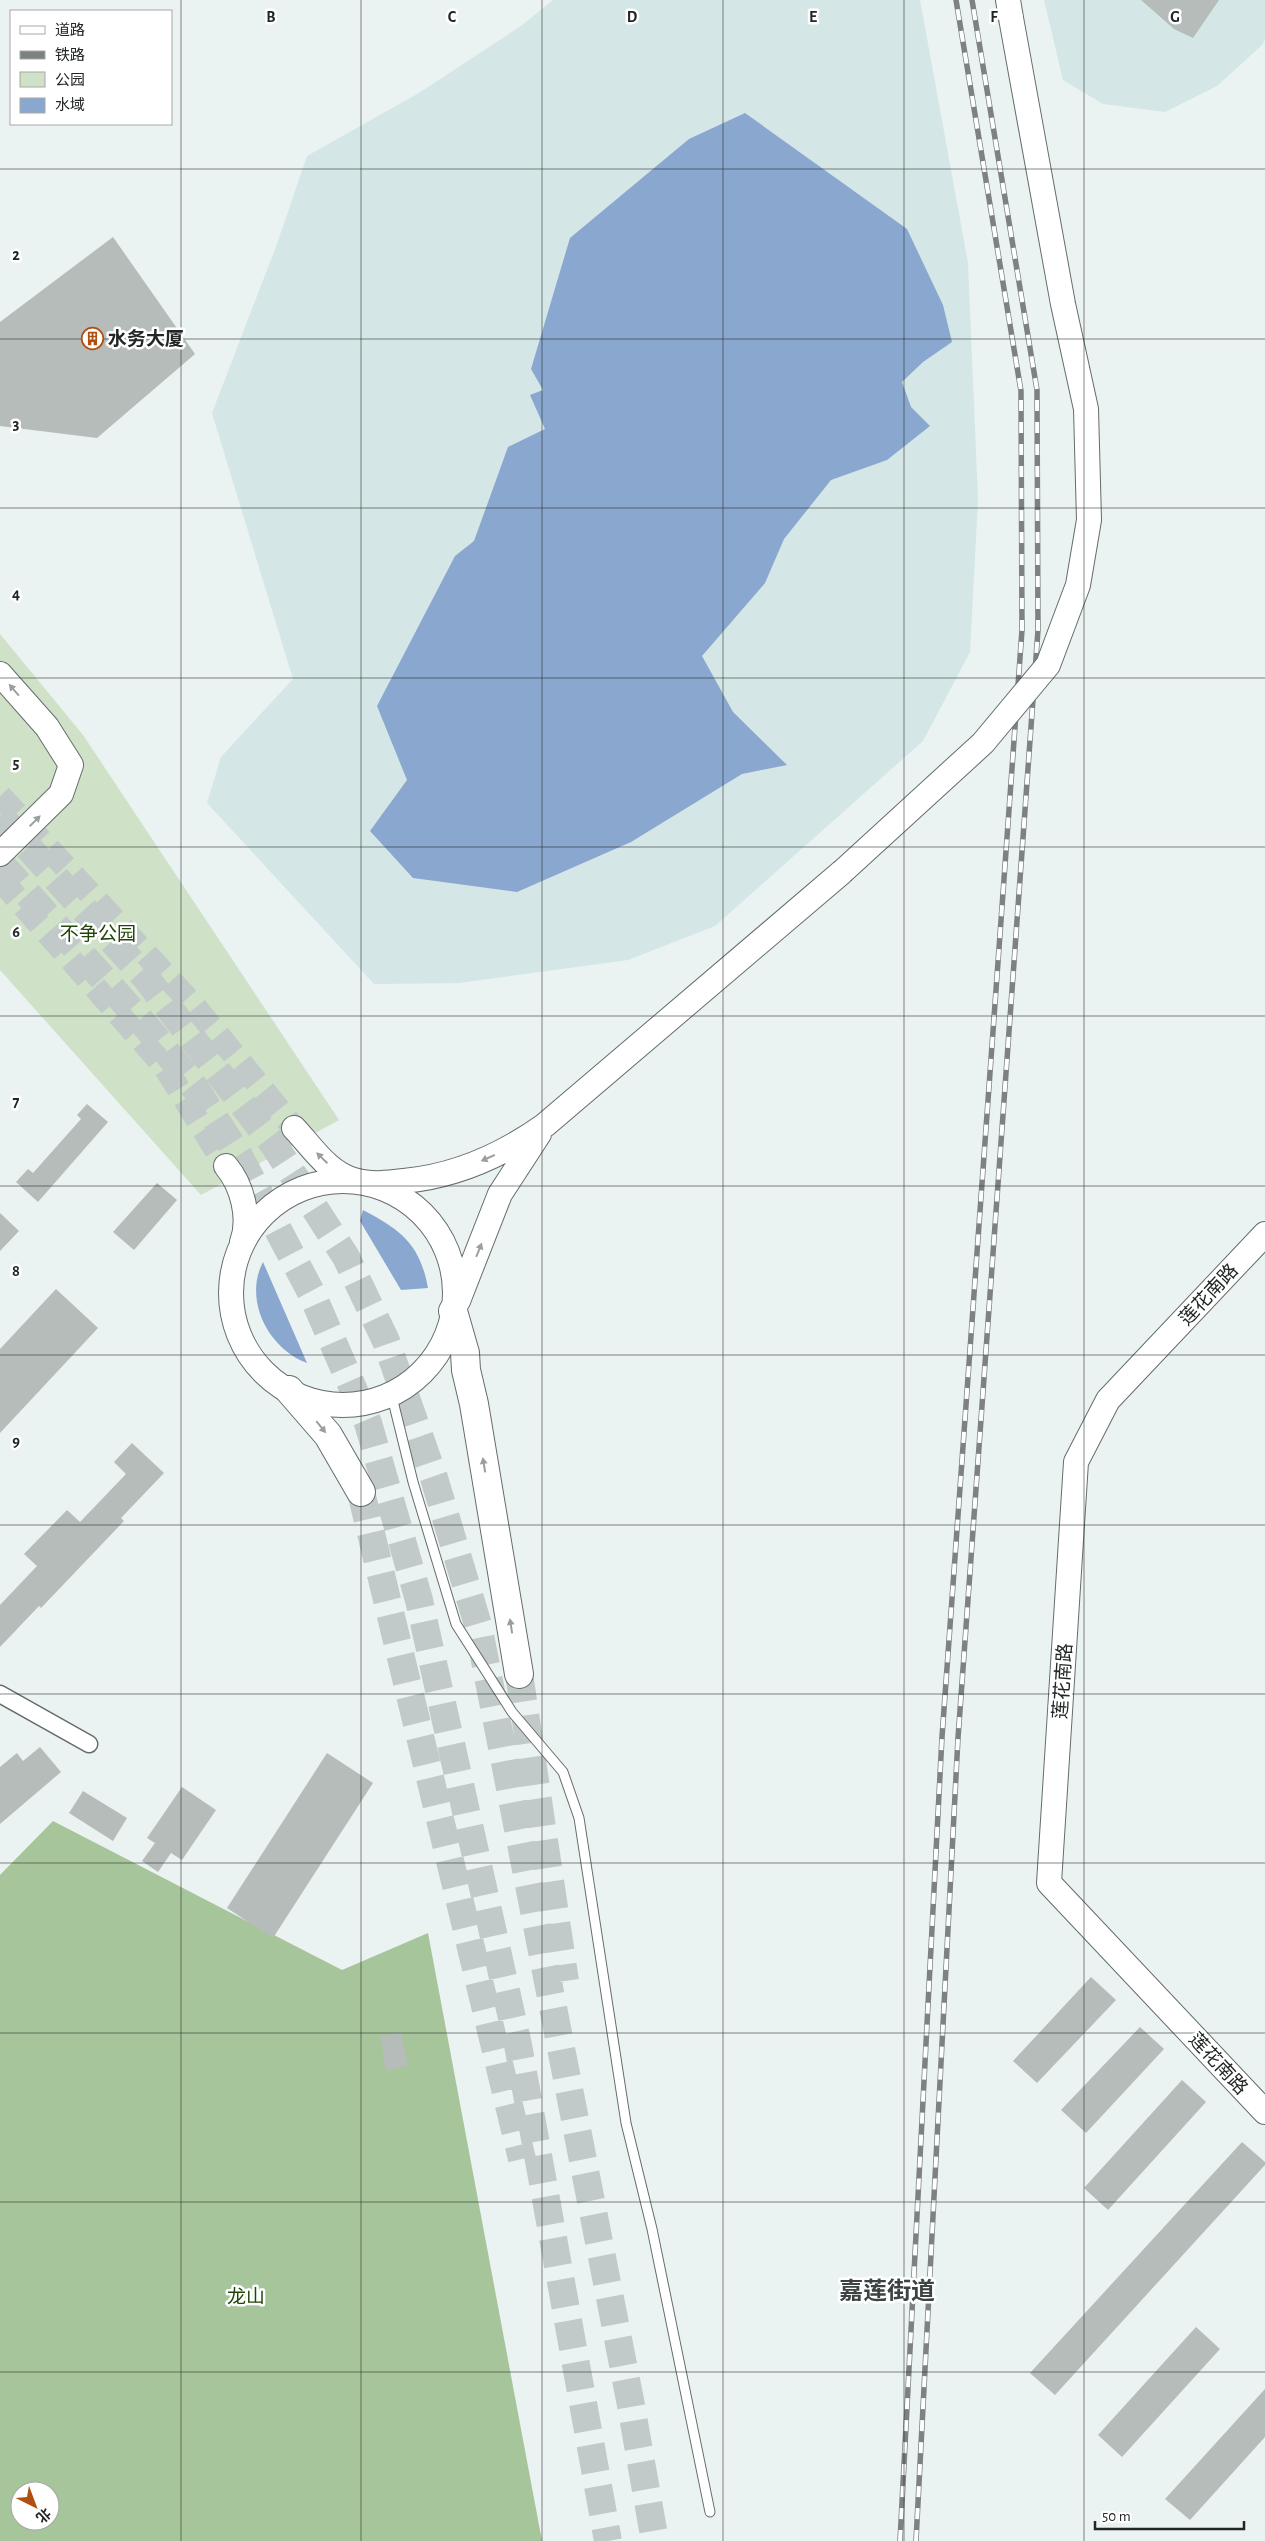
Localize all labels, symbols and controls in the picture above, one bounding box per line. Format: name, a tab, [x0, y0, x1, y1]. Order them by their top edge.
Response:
text: B	[266, 9, 276, 25]
text: C	[448, 9, 457, 25]
text: D	[627, 9, 638, 25]
text: E	[809, 9, 817, 25]
text: F	[990, 9, 998, 25]
text: G	[1170, 9, 1180, 25]
legend	[10, 10, 172, 125]
text: 道路	[55, 22, 85, 38]
text: 铁路	[55, 47, 85, 63]
text: 公园	[55, 72, 85, 88]
text: 水域	[55, 97, 85, 113]
text: 2	[12, 247, 20, 263]
building icon: 水务大厦	[80, 326, 104, 350]
place label: 水务大厦	[108, 329, 184, 349]
text: 3	[13, 416, 20, 432]
text: 4	[12, 586, 20, 602]
one-way arrow	[9, 684, 20, 697]
text: 5	[13, 755, 20, 771]
one-way arrow	[29, 815, 41, 827]
text: 6	[12, 924, 20, 940]
park label: 不争公园	[60, 924, 136, 944]
text: 7	[13, 1094, 20, 1110]
one-way arrow	[316, 1152, 328, 1164]
one-way arrow	[481, 1155, 495, 1163]
one-way arrow	[476, 1243, 484, 1257]
street label: 莲花南路	[1175, 1259, 1242, 1329]
text: 8	[12, 1263, 20, 1279]
one-way arrow	[316, 1420, 327, 1433]
text: 9	[12, 1433, 20, 1449]
one-way arrow	[480, 1457, 488, 1473]
one-way arrow	[507, 1617, 515, 1633]
street label: 莲花南路	[1049, 1642, 1076, 1720]
street label: 莲花南路	[1185, 2028, 1252, 2098]
district label: 嘉莲街道	[839, 2278, 935, 2304]
park label: 龙山	[227, 2287, 265, 2307]
north arrow	[10, 2481, 60, 2531]
scale bar	[1095, 2498, 1244, 2530]
text: 北	[33, 2505, 54, 2526]
text: 50 m	[1102, 2509, 1131, 2524]

